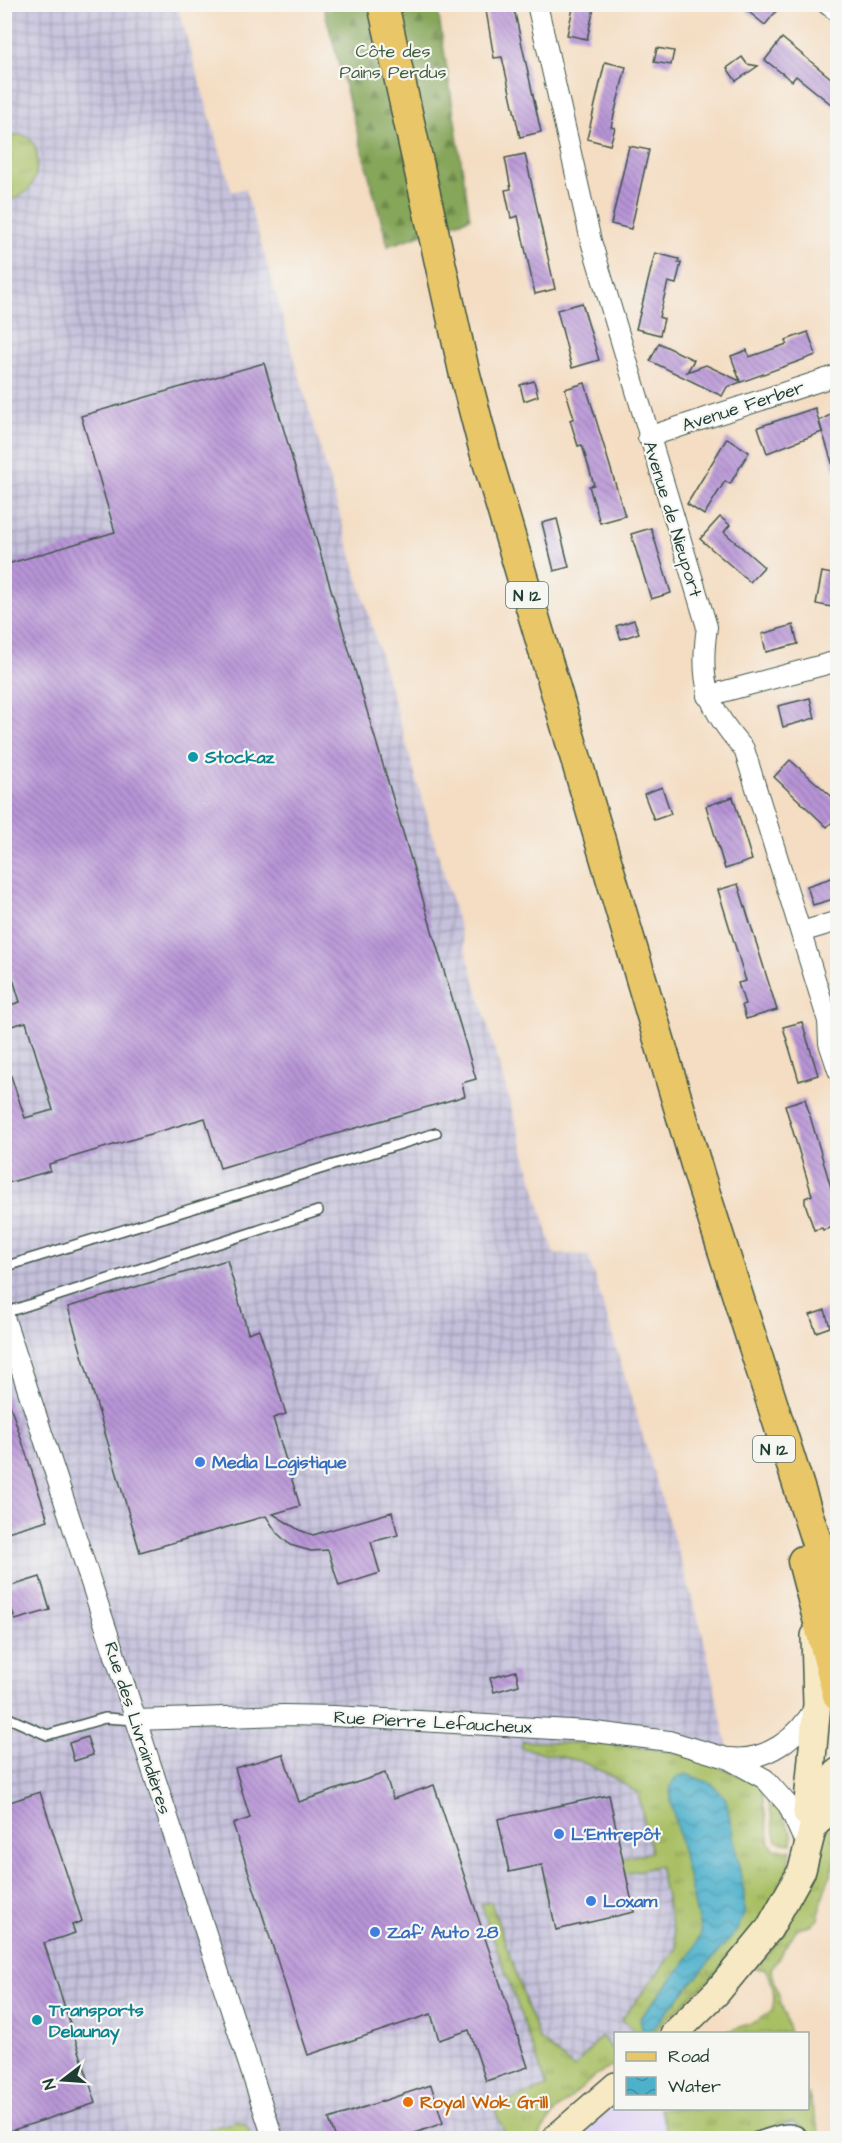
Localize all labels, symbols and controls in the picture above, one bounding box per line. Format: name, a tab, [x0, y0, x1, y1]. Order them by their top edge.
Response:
park label: Côte des Pains Perdus	[339, 39, 447, 85]
street label: Avenue Ferber	[679, 375, 808, 438]
street label: Avenue de Nieuport	[637, 438, 708, 601]
road number: N 12	[506, 582, 548, 608]
place label: Stockaz	[204, 745, 276, 770]
marker: Stockaz	[186, 750, 200, 764]
road number: N 12	[753, 1436, 795, 1462]
place label: Media Logistique	[212, 1450, 347, 1476]
marker: Media Logistique	[193, 1455, 207, 1469]
street label: Rue des Livraindières	[98, 1639, 177, 1818]
street label: Rue Pierre Lefaucheux	[333, 1705, 533, 1740]
place label: L'Entrepôt	[571, 1822, 661, 1847]
marker: L'Entrepôt	[552, 1827, 566, 1841]
place label: Loxam	[603, 1889, 658, 1914]
marker: Loxam	[584, 1894, 598, 1908]
place label: Zaf' Auto 28	[387, 1920, 499, 1945]
marker: Zaf' Auto 28	[368, 1925, 382, 1939]
place label: Transports Delaunay	[48, 1998, 144, 2045]
marker: Transports Delaunay	[30, 2013, 44, 2027]
legend	[614, 2032, 809, 2110]
text: Road	[668, 2044, 709, 2069]
north arrow	[33, 2050, 93, 2110]
text: Water	[668, 2074, 721, 2099]
text: N	[38, 2076, 62, 2092]
place label: Royal Wok Grill	[420, 2090, 548, 2116]
marker: Royal Wok Grill	[401, 2095, 415, 2109]

